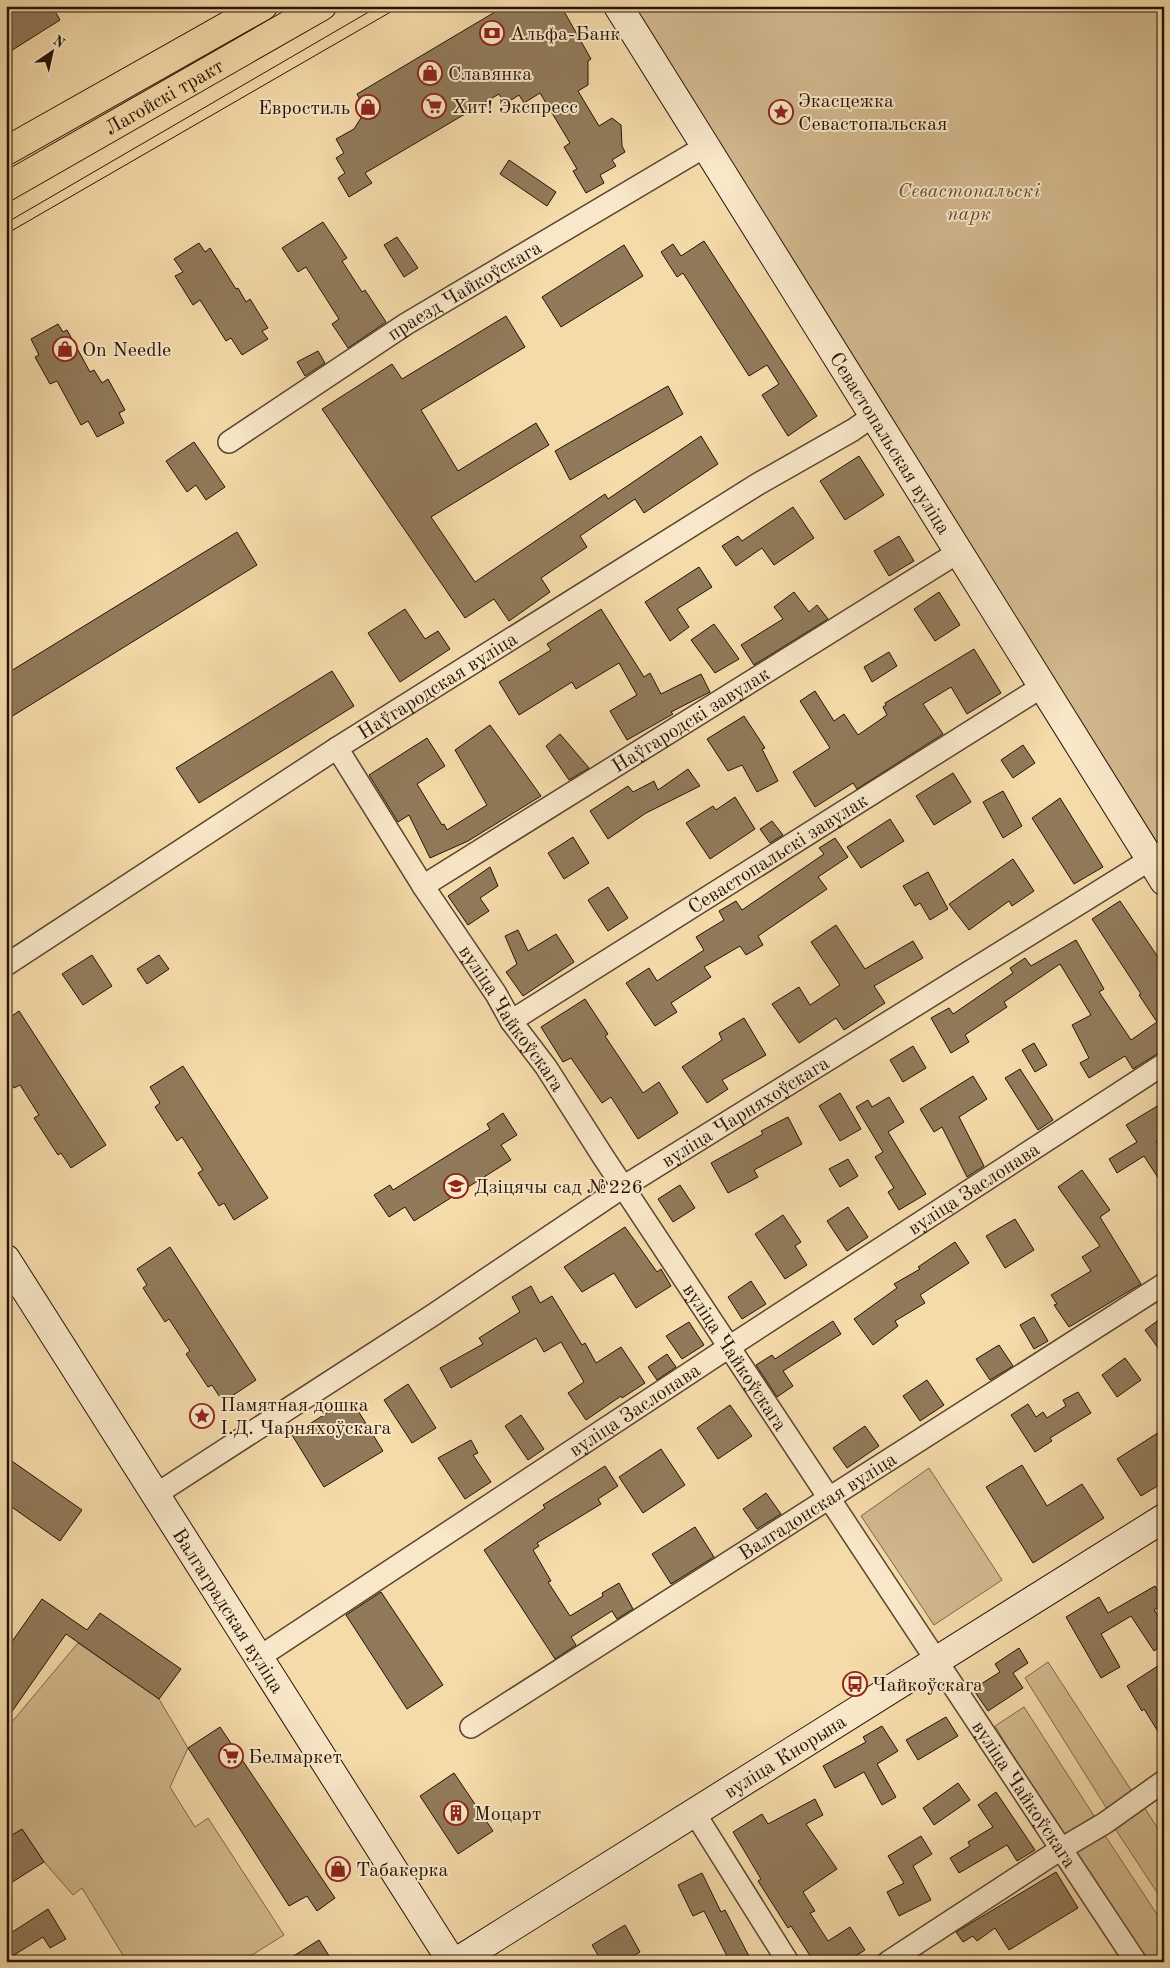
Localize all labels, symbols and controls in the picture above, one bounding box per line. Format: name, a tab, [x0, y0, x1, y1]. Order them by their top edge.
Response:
bank icon: Альфа-Банк	[479, 20, 505, 46]
place label: Альфа-Банк	[510, 25, 620, 45]
north arrow	[28, 28, 78, 78]
text: N	[50, 33, 67, 51]
street label: Лагойскі тракт	[102, 57, 228, 140]
shop icon: Славянка	[417, 60, 443, 86]
place label: Славянка	[448, 65, 532, 85]
place label: Экасцежка Севастопальская	[798, 92, 947, 135]
supermarket icon: Хит! Экспресс	[421, 93, 447, 119]
shop icon: Евростиль	[355, 94, 381, 120]
place label: Хит! Экспресс	[452, 98, 578, 118]
place label: Евростиль	[258, 99, 350, 119]
place icon: Экасцежка Севастопальская	[768, 99, 794, 125]
park label: Севастопальскі парк	[898, 182, 1041, 225]
street label: праезд Чайкоўскага	[384, 238, 546, 345]
shop icon: On Needle	[52, 336, 78, 362]
place label: On Needle	[82, 341, 171, 361]
street label: Севастопальская вуліца	[825, 349, 953, 539]
street label: Наўгародская вуліца	[355, 629, 522, 744]
street label: Наўгародскі завулак	[609, 665, 774, 777]
street label: Севастопальскі завулак	[685, 791, 872, 919]
street label: вуліца Чайкоўскага	[454, 942, 567, 1096]
street label: вуліца Чарняхоўскага	[659, 1053, 833, 1172]
street label: вуліца Заслонава	[905, 1140, 1044, 1240]
school or university icon: Дзіцячы сад №226	[443, 1173, 469, 1199]
place label: Дзіцячы сад №226	[474, 1178, 643, 1198]
street label: вуліца Чайкоўскага	[678, 1281, 790, 1435]
street label: вуліца Заслонава	[566, 1361, 705, 1462]
place label: Памятная дошка І.Д. Чарняхоўскага	[220, 1396, 391, 1439]
place icon: Памятная дошка І.Д. Чарняхоўскага	[189, 1403, 215, 1429]
street label: Валгадонская вуліца	[736, 1450, 901, 1565]
street label: Валгаградская вуліца	[168, 1525, 287, 1697]
bus stop icon: Чайкоўскага	[842, 1671, 868, 1697]
place label: Чайкоўскага	[872, 1676, 983, 1696]
street label: вуліца Кнорына	[721, 1712, 850, 1803]
street label: вуліца Чайкоўскага	[967, 1718, 1079, 1872]
supermarket icon: Белмаркет	[218, 1743, 244, 1769]
place label: Белмаркет	[248, 1748, 342, 1768]
building icon: Моцарт	[443, 1800, 469, 1826]
place label: Моцарт	[474, 1805, 541, 1825]
shop icon: Табакерка	[325, 1856, 351, 1882]
place label: Табакерка	[356, 1861, 449, 1881]

